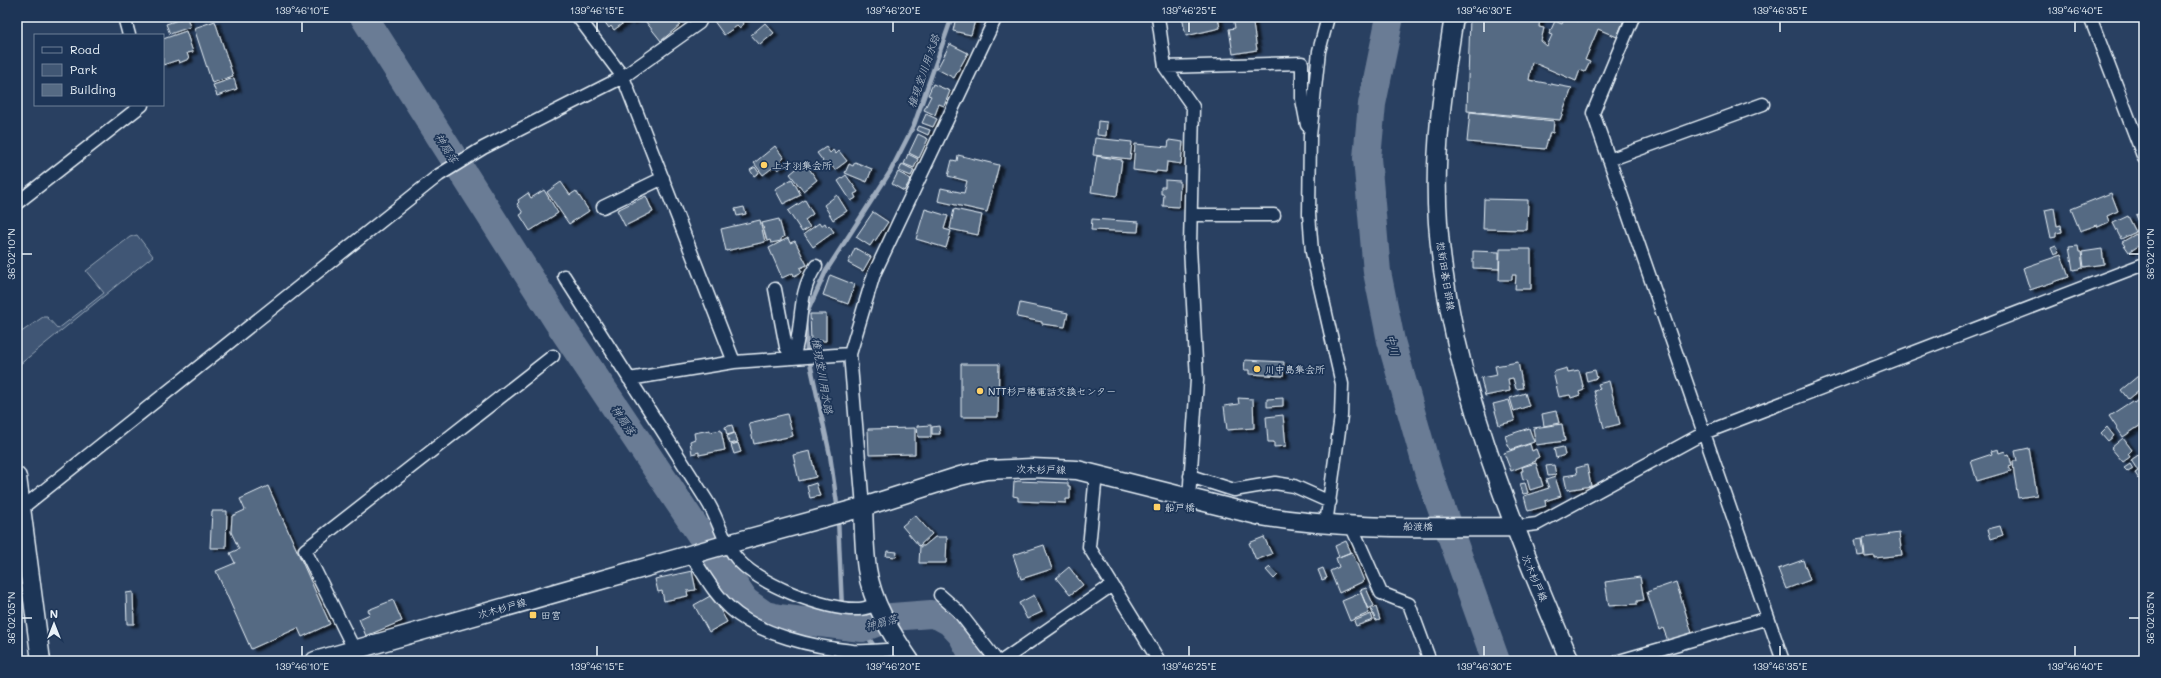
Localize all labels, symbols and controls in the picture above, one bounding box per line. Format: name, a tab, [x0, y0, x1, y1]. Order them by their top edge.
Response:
text: 139°46'10"E	[275, 3, 329, 17]
text: 139°46'15"E	[570, 3, 624, 17]
text: 139°46'20"E	[865, 3, 921, 17]
text: 139°46'25"E	[1162, 3, 1217, 17]
text: 139°46'30"E	[1456, 3, 1512, 17]
text: 139°46'35"E	[1752, 3, 1808, 17]
text: 139°46'40"E	[2047, 3, 2103, 17]
water label: 権現堂川用水路	[903, 31, 943, 110]
legend	[34, 34, 164, 106]
text: Road	[70, 41, 100, 57]
text: Park	[70, 61, 97, 77]
text: Building	[70, 81, 116, 97]
water label: 神扇落	[432, 130, 463, 167]
place label: 上才羽集会所	[772, 158, 832, 172]
marker: 上才羽集会所	[759, 160, 769, 170]
text: 36°02'10"N	[4, 228, 18, 280]
text: 36°02'10"N	[2143, 228, 2157, 280]
street label: 惣新田春日部線	[1434, 240, 1458, 312]
water label: 中川	[1383, 333, 1403, 357]
water label: 権現堂川用水路	[809, 337, 837, 416]
place label: 川中島集会所	[1265, 362, 1325, 376]
marker: 川中島集会所	[1252, 364, 1262, 374]
place label: NTT杉戸椿電話交換センター	[988, 384, 1116, 398]
marker: NTT杉戸椿電話交換センター	[975, 386, 985, 396]
water label: 神扇落	[609, 402, 640, 439]
street label: 次木杉戸線	[1016, 462, 1066, 476]
place label: 船戸橋	[1165, 500, 1195, 514]
marker: 船戸橋	[1152, 502, 1162, 512]
street label: 船渡橋	[1403, 519, 1433, 533]
street label: 次木杉戸線	[1519, 552, 1551, 604]
text: 36°02'05"N	[4, 592, 18, 644]
text: 36°02'05"N	[2143, 592, 2157, 644]
street label: 次木杉戸線	[476, 594, 528, 622]
north arrow	[34, 604, 74, 644]
text: N	[50, 606, 58, 621]
place label: 田宮	[541, 608, 561, 622]
marker: 田宮	[528, 610, 538, 620]
water label: 神扇落	[863, 610, 900, 634]
text: 139°46'10"E	[275, 659, 329, 673]
text: 139°46'15"E	[570, 659, 624, 673]
text: 139°46'20"E	[865, 659, 921, 673]
text: 139°46'25"E	[1162, 659, 1217, 673]
text: 139°46'30"E	[1456, 659, 1512, 673]
text: 139°46'35"E	[1752, 659, 1808, 673]
text: 139°46'40"E	[2047, 659, 2103, 673]

